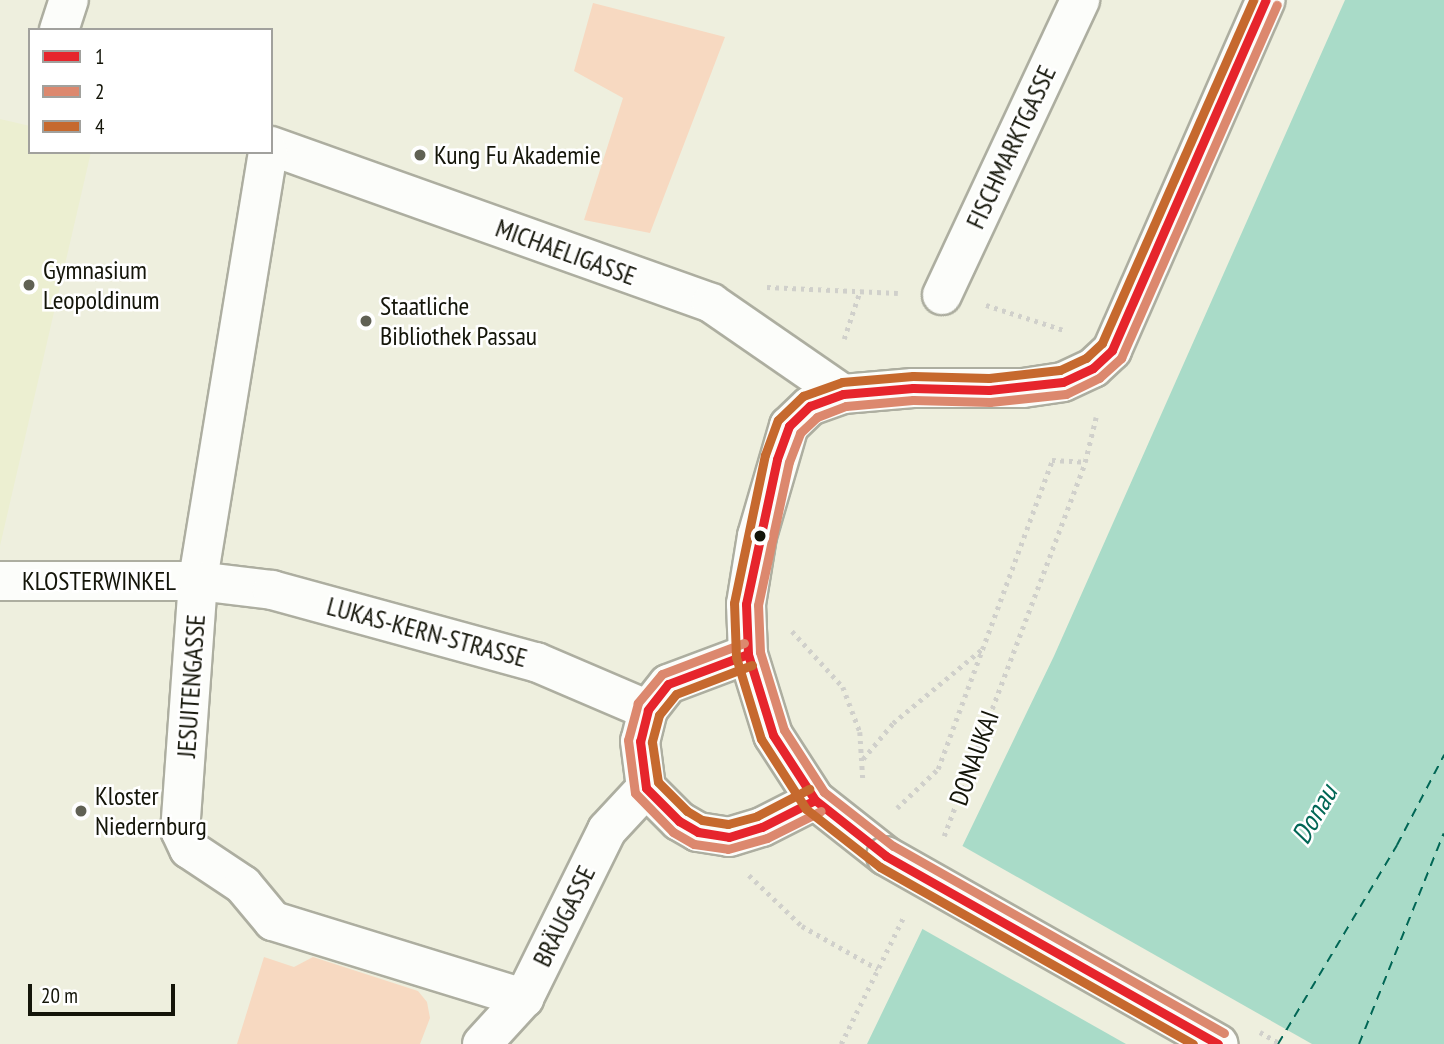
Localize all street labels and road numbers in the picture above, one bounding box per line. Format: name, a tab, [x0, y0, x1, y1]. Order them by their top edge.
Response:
street label: FISCHMARKTGASSE	[960, 61, 1062, 233]
street label: MICHAELIGASSE	[491, 212, 641, 292]
street label: KLOSTERWINKEL	[22, 565, 176, 597]
street label: LUKAS-KERN-STRASSE	[324, 590, 530, 674]
street label: JESUITENGASSE	[170, 613, 212, 759]
street label: DONAUKAI	[943, 706, 1005, 810]
street label: BRÄUGASSE	[526, 860, 602, 972]

